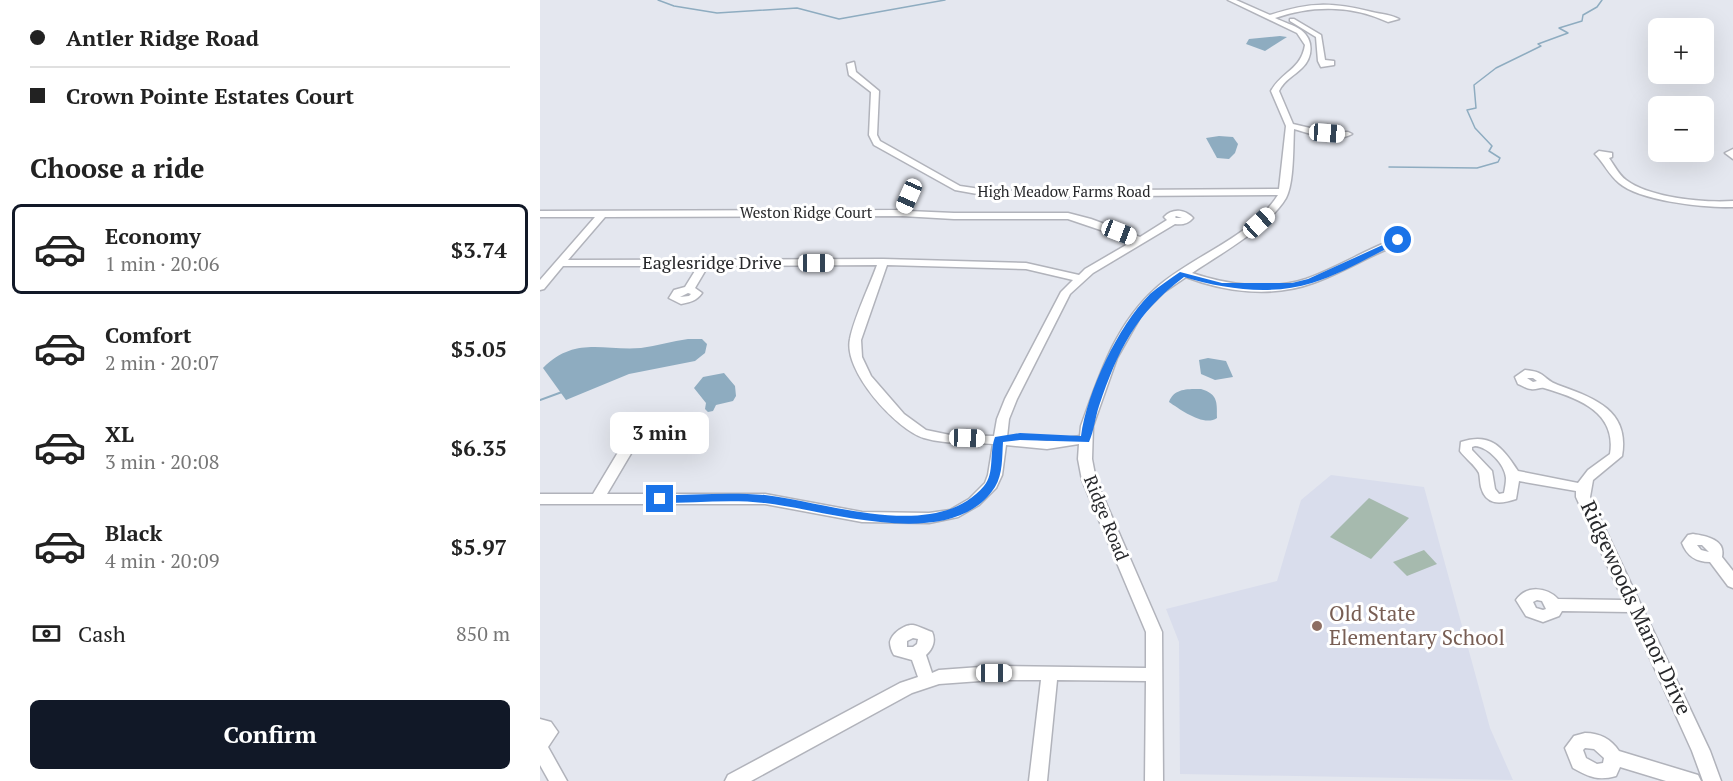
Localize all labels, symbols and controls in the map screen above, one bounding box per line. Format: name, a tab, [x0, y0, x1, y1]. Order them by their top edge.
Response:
map controls	[1648, 18, 1714, 162]
button: +	[1648, 18, 1714, 84]
text: Antler Ridge Road	[66, 23, 259, 52]
text: Crown Pointe Estates Court	[66, 81, 354, 110]
button: −	[1648, 96, 1714, 162]
car	[1308, 123, 1346, 143]
text: Choose a ride	[30, 150, 205, 186]
car	[893, 176, 925, 216]
street label: High Meadow Farms Road	[978, 181, 1150, 201]
street label: Weston Ridge Court	[740, 202, 873, 222]
car	[1240, 204, 1278, 242]
car	[1099, 217, 1139, 247]
text: Economy	[105, 221, 201, 250]
icon: car	[33, 222, 87, 276]
route start	[1384, 226, 1411, 253]
text: $3.74	[451, 235, 507, 264]
text: 1 min · 20:06	[105, 250, 219, 277]
street label: Eaglesridge Drive	[642, 250, 782, 274]
car	[798, 254, 834, 272]
text: Comfort	[105, 320, 191, 349]
icon: car	[33, 321, 87, 375]
text: $5.05	[451, 334, 507, 363]
text: 2 min · 20:07	[105, 349, 219, 376]
callout: 3 min	[610, 412, 710, 454]
text: XL	[105, 419, 134, 448]
text: 3 min	[632, 419, 687, 446]
icon: car	[33, 420, 87, 474]
car	[949, 428, 985, 448]
text: $6.35	[451, 433, 507, 462]
text: 3 min · 20:08	[105, 448, 219, 475]
street label: Ridge Road	[1079, 471, 1135, 564]
route end	[646, 485, 673, 512]
street label: Ridgewoods Manor Drive	[1575, 496, 1699, 719]
text: Black	[105, 518, 162, 547]
icon: car	[33, 519, 87, 573]
text: $5.97	[451, 532, 507, 561]
text: 4 min · 20:09	[105, 547, 219, 574]
place label: Old State Elementary School	[1329, 599, 1505, 651]
icon: cash	[30, 617, 63, 650]
text: Cash	[78, 619, 126, 648]
marker: Old State Elementary School	[1310, 619, 1324, 633]
text: 850 m	[456, 620, 510, 647]
car	[976, 664, 1012, 682]
button: Confirm	[30, 700, 510, 769]

